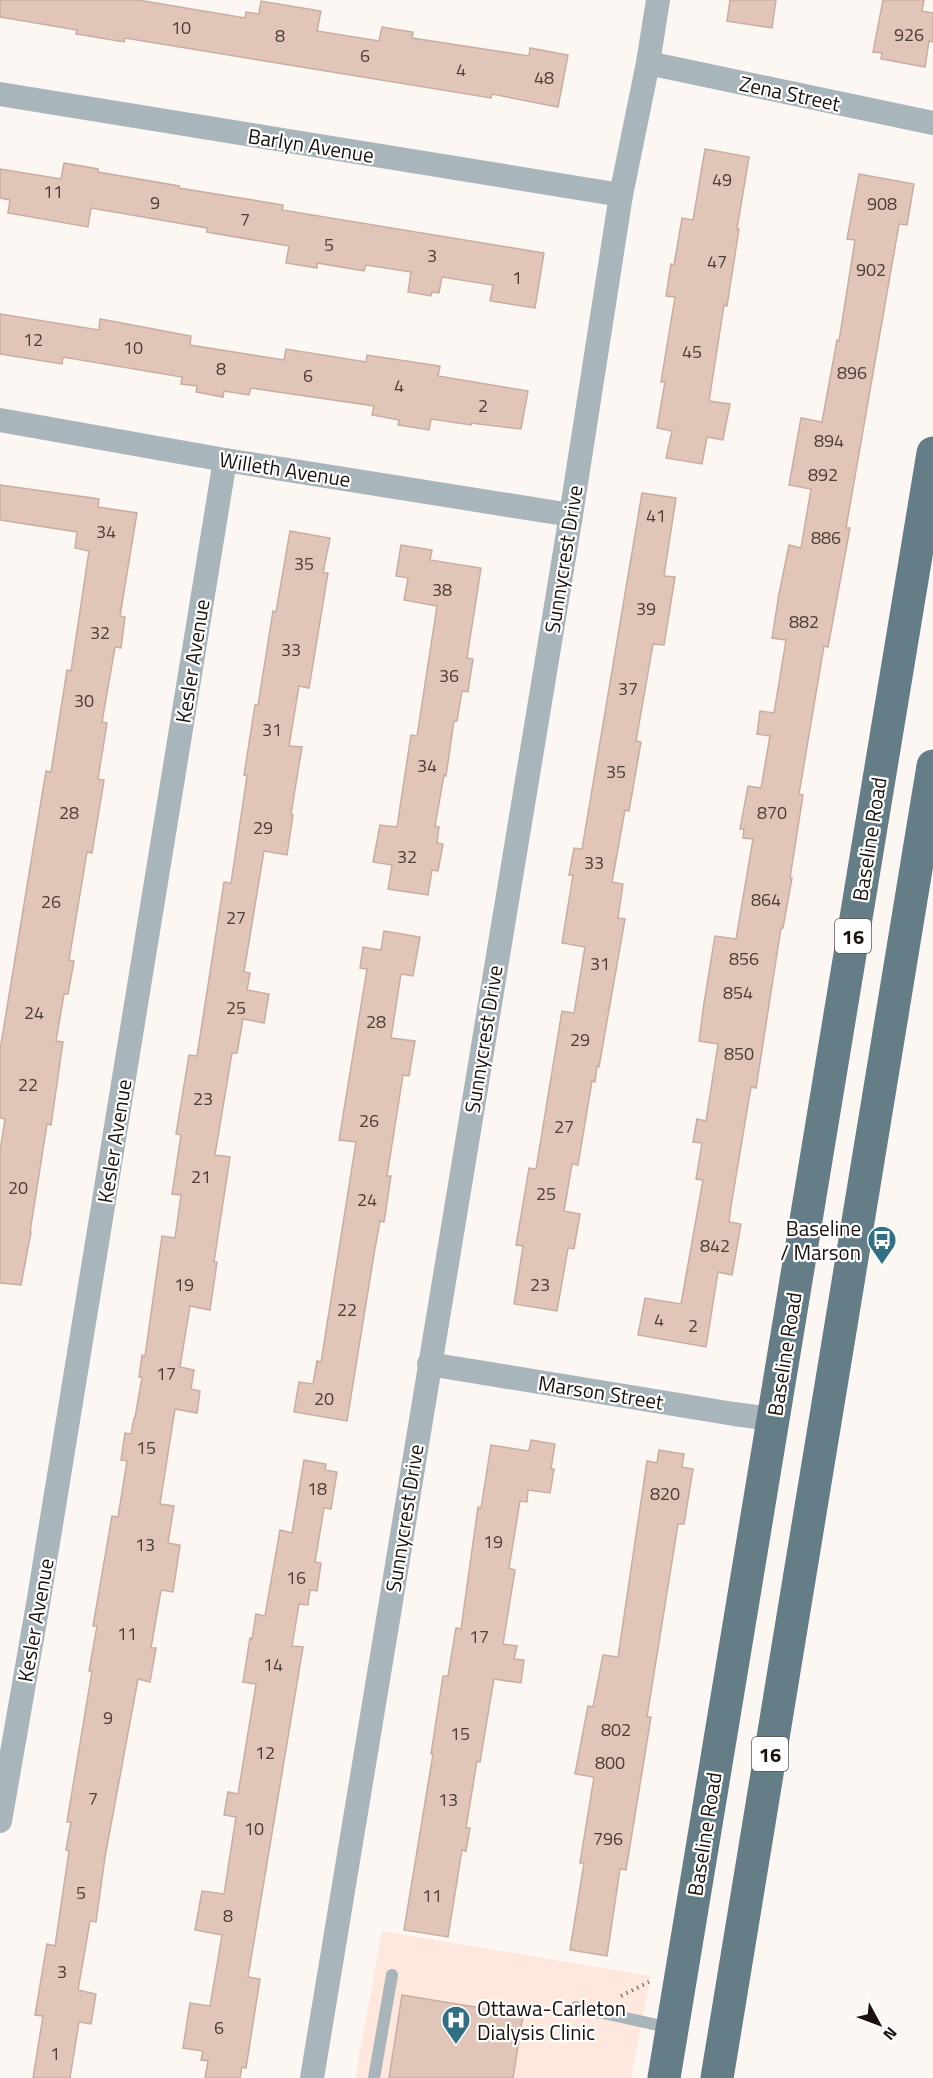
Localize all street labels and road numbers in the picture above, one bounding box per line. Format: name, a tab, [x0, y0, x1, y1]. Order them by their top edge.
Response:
street label: Zena Street	[737, 67, 844, 119]
street label: Barlyn Avenue	[246, 119, 376, 171]
street label: Willeth Avenue	[217, 443, 353, 495]
street label: Sunnycrest Drive	[536, 483, 590, 635]
street label: Kesler Avenue	[166, 597, 218, 725]
street label: Baseline Road	[843, 775, 895, 903]
road number: 16	[835, 919, 871, 953]
street label: Sunnycrest Drive	[456, 963, 510, 1115]
street label: Kesler Avenue	[88, 1077, 140, 1205]
street label: Baseline Road	[758, 1290, 810, 1418]
street label: Marson Street	[536, 1366, 666, 1418]
street label: Sunnycrest Drive	[377, 1442, 431, 1594]
street label: Kesler Avenue	[8, 1556, 62, 1684]
road number: 16	[752, 1737, 788, 1771]
street label: Baseline Road	[678, 1770, 730, 1898]

